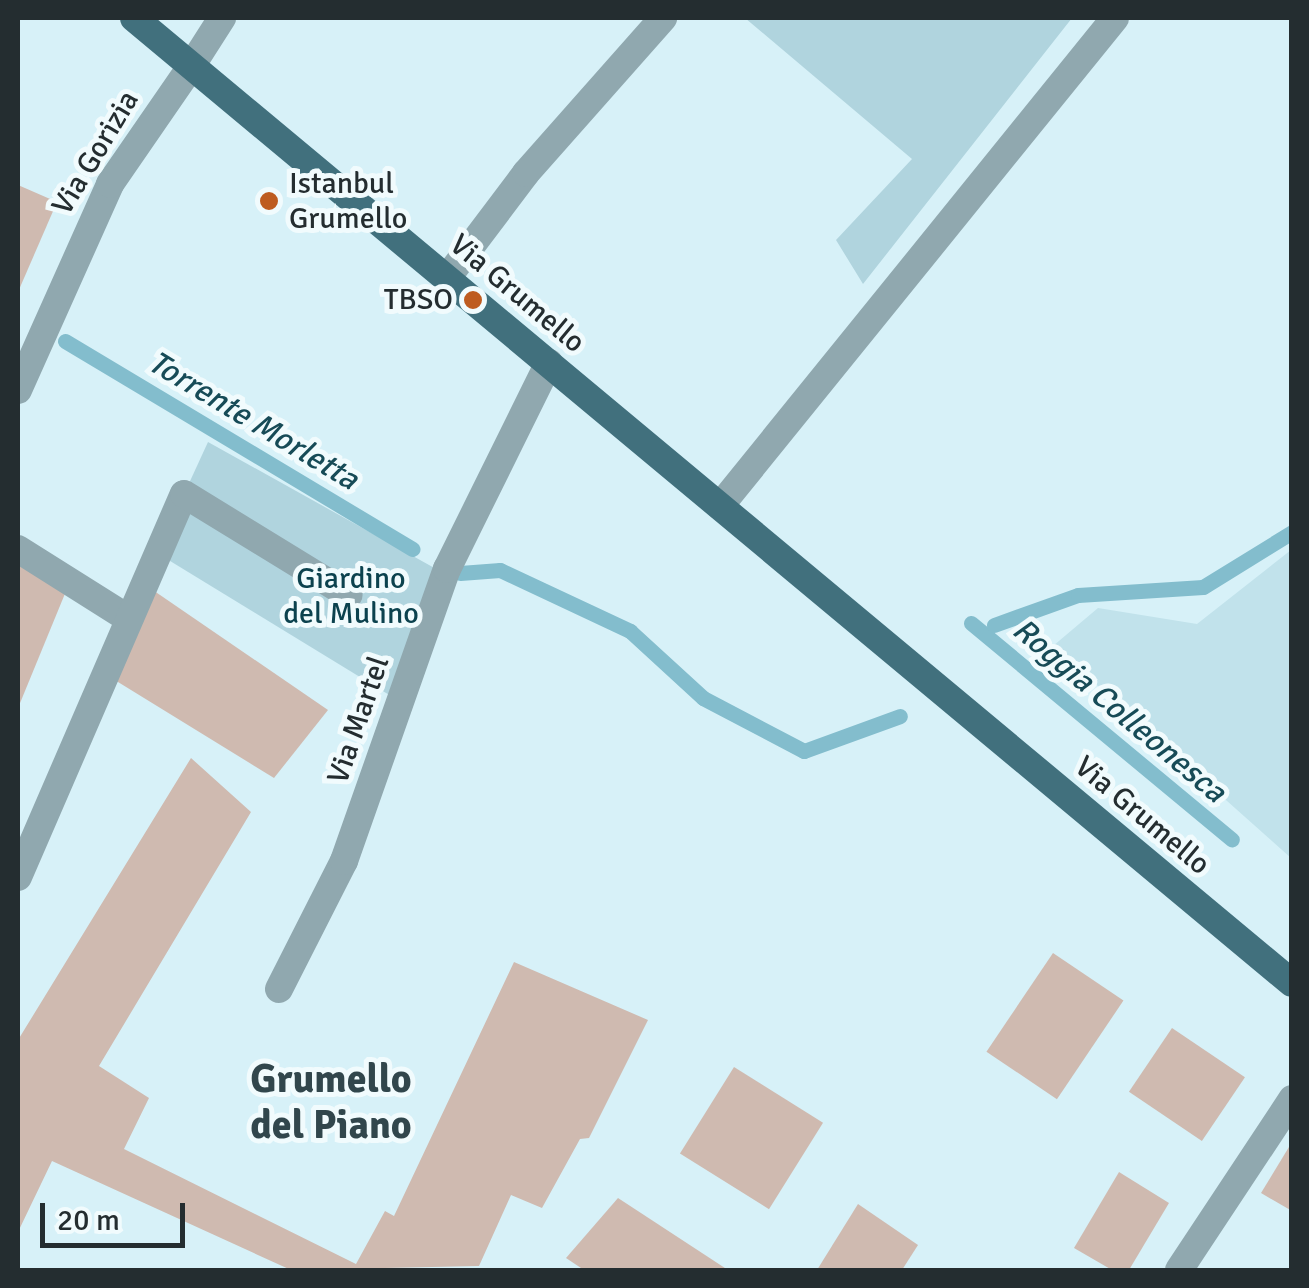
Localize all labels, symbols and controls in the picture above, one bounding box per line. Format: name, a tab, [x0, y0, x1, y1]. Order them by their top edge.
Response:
street label: Via Gorizia	[45, 84, 147, 222]
place label: Istanbul Grumello	[289, 166, 407, 236]
marker: Istanbul Grumello	[258, 190, 280, 212]
street label: Via Grumello	[442, 227, 592, 361]
place label: TBSO	[384, 282, 453, 318]
marker: TBSO	[462, 289, 484, 311]
water label: Torrente Morletta	[141, 343, 365, 499]
park label: Giardino del Mulino	[283, 561, 419, 632]
water label: Roggia Colleonesca	[1005, 611, 1233, 811]
street label: Via Martel	[320, 652, 398, 788]
street label: Via Grumello	[1067, 749, 1217, 883]
district label: Grumello del Piano	[250, 1055, 412, 1149]
scale bar	[45, 1183, 190, 1245]
text: 20 m	[57, 1202, 120, 1239]

